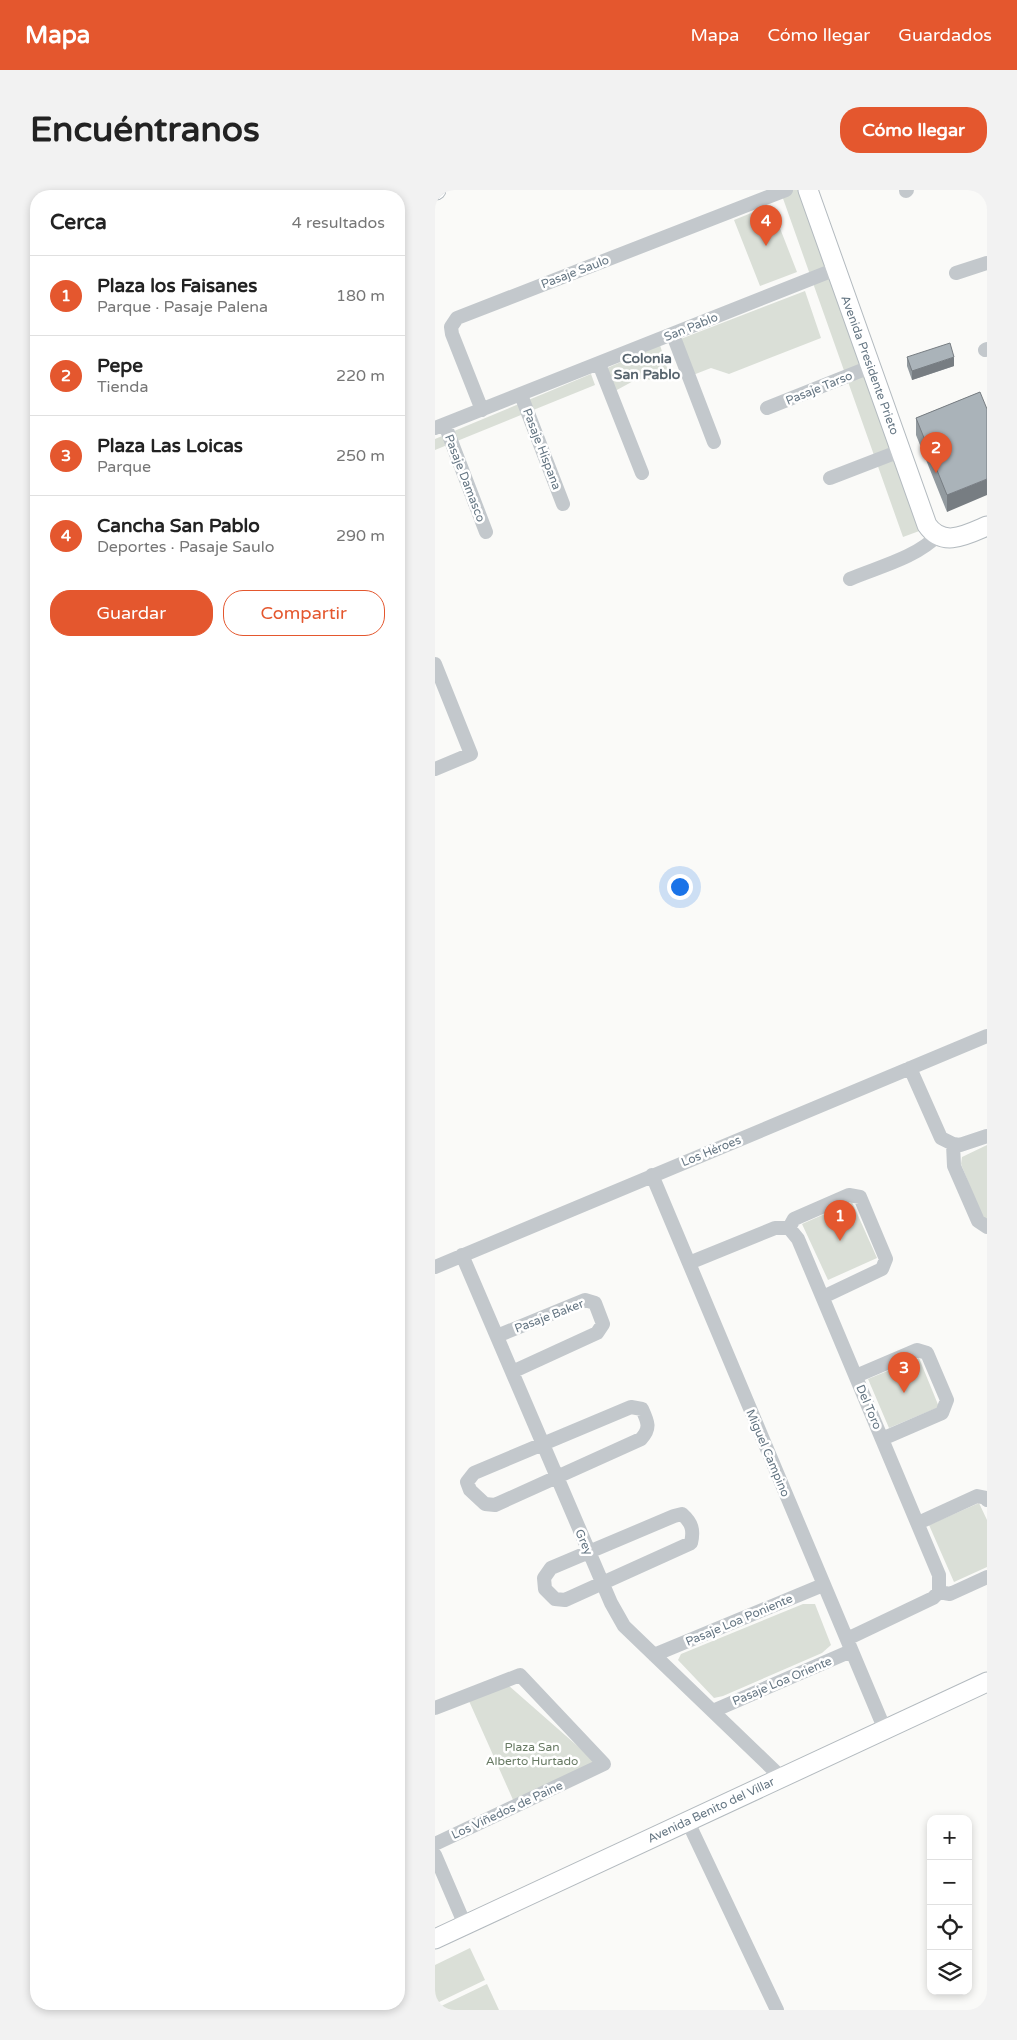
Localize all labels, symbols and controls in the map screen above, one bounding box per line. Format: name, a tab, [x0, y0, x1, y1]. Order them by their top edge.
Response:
text: Mapa	[25, 21, 90, 50]
text: Mapa	[690, 24, 739, 46]
text: Cómo llegar	[767, 24, 870, 46]
text: Guardados	[898, 24, 992, 46]
button: Cómo llegar	[840, 107, 987, 153]
text: Encuéntranos	[30, 109, 260, 151]
pin: 4	[750, 205, 782, 246]
text: Cerca	[50, 210, 107, 235]
text: 4 resultados	[292, 213, 385, 233]
street label: Pasaje Saulo	[539, 253, 611, 291]
text: Plaza los Faisanes	[97, 275, 257, 297]
text: 1	[61, 286, 71, 306]
text: 180 m	[336, 286, 385, 306]
street label: Avenida Presidente Prieto	[838, 293, 902, 437]
text: Parque · Pasaje Palena	[97, 297, 268, 317]
street label: San Pablo	[662, 310, 720, 344]
district label: Colonia San Pablo	[614, 350, 681, 383]
text: Pepe	[97, 355, 143, 377]
text: 2	[61, 366, 71, 386]
text: 220 m	[336, 366, 385, 386]
street label: Pasaje Tarso	[784, 368, 854, 408]
text: Tienda	[97, 377, 148, 397]
street label: Pasaje Hispana	[520, 406, 564, 492]
street label: Pasaje Damasco	[442, 432, 488, 524]
pin: 2	[920, 432, 952, 473]
text: Plaza Las Loicas	[97, 435, 243, 457]
text: 3	[61, 446, 71, 466]
text: 250 m	[336, 446, 385, 466]
text: Parque	[97, 457, 151, 477]
text: Cancha San Pablo	[97, 515, 260, 537]
text: 4	[61, 526, 71, 546]
text: 290 m	[336, 526, 385, 546]
text: Deportes · Pasaje Saulo	[97, 537, 274, 557]
button: Guardar	[50, 590, 213, 636]
button: Compartir	[223, 590, 385, 636]
your location	[667, 874, 693, 900]
street label: Los Héroes	[679, 1133, 743, 1169]
pin: 1	[824, 1200, 856, 1241]
street label: Pasaje Baker	[512, 1296, 586, 1336]
pin: 3	[888, 1352, 920, 1393]
street label: Del Toro	[853, 1383, 885, 1431]
street label: Miguel Campino	[743, 1407, 793, 1499]
street label: Grey	[572, 1527, 596, 1558]
street label: Pasaje Loa Poniente	[683, 1591, 795, 1649]
street label: Pasaje Loa Oriente	[730, 1654, 834, 1708]
park label: Plaza San Alberto Hurtado	[486, 1740, 578, 1768]
street label: Avenida Benito del Villar	[645, 1774, 777, 1846]
street label: Los Viñedos de Paine	[449, 1778, 565, 1842]
map controls	[927, 1815, 972, 1995]
button: +	[927, 1815, 972, 1860]
button: −	[927, 1860, 972, 1905]
button: locate	[927, 1905, 972, 1950]
button: layers	[927, 1950, 972, 1995]

